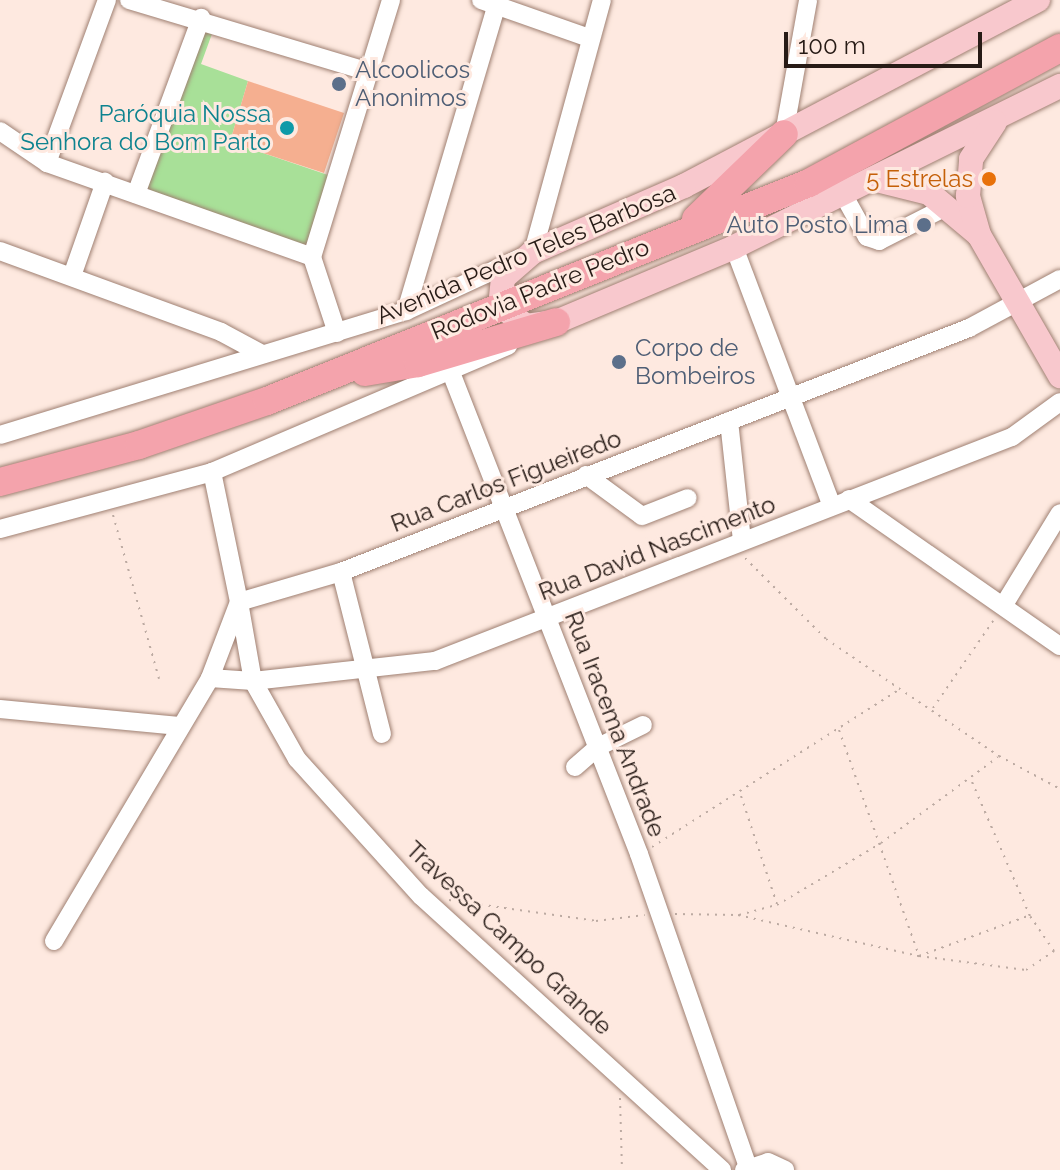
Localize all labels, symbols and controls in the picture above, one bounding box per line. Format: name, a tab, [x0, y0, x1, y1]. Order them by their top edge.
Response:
scale bar	[788, 16, 986, 66]
text: 100 m	[798, 31, 866, 60]
place label: Alcoolicos Anonimos	[355, 56, 470, 112]
marker: Alcoolicos Anonimos	[330, 75, 348, 93]
place label: Paróquia Nossa Senhora do Bom Parto	[20, 100, 271, 156]
marker: Paróquia Nossa Senhora do Bom Parto	[278, 119, 296, 137]
place label: 5 Estrelas	[866, 165, 973, 193]
marker: 5 Estrelas	[980, 170, 998, 188]
street label: Avenida Pedro Teles Barbosa	[372, 178, 680, 330]
place label: Auto Posto Lima	[726, 211, 908, 239]
marker: Auto Posto Lima	[915, 216, 933, 234]
street label: Rodovia Padre Pedro	[427, 232, 653, 346]
place label: Corpo de Bombeiros	[635, 334, 755, 390]
marker: Corpo de Bombeiros	[610, 353, 628, 371]
street label: Rua Carlos Figueiredo	[387, 424, 625, 538]
street label: Rua David Nascimento	[534, 490, 780, 606]
street label: Rua Iracema Andrade	[558, 607, 672, 841]
street label: Travessa Campo Grande	[400, 835, 618, 1041]

